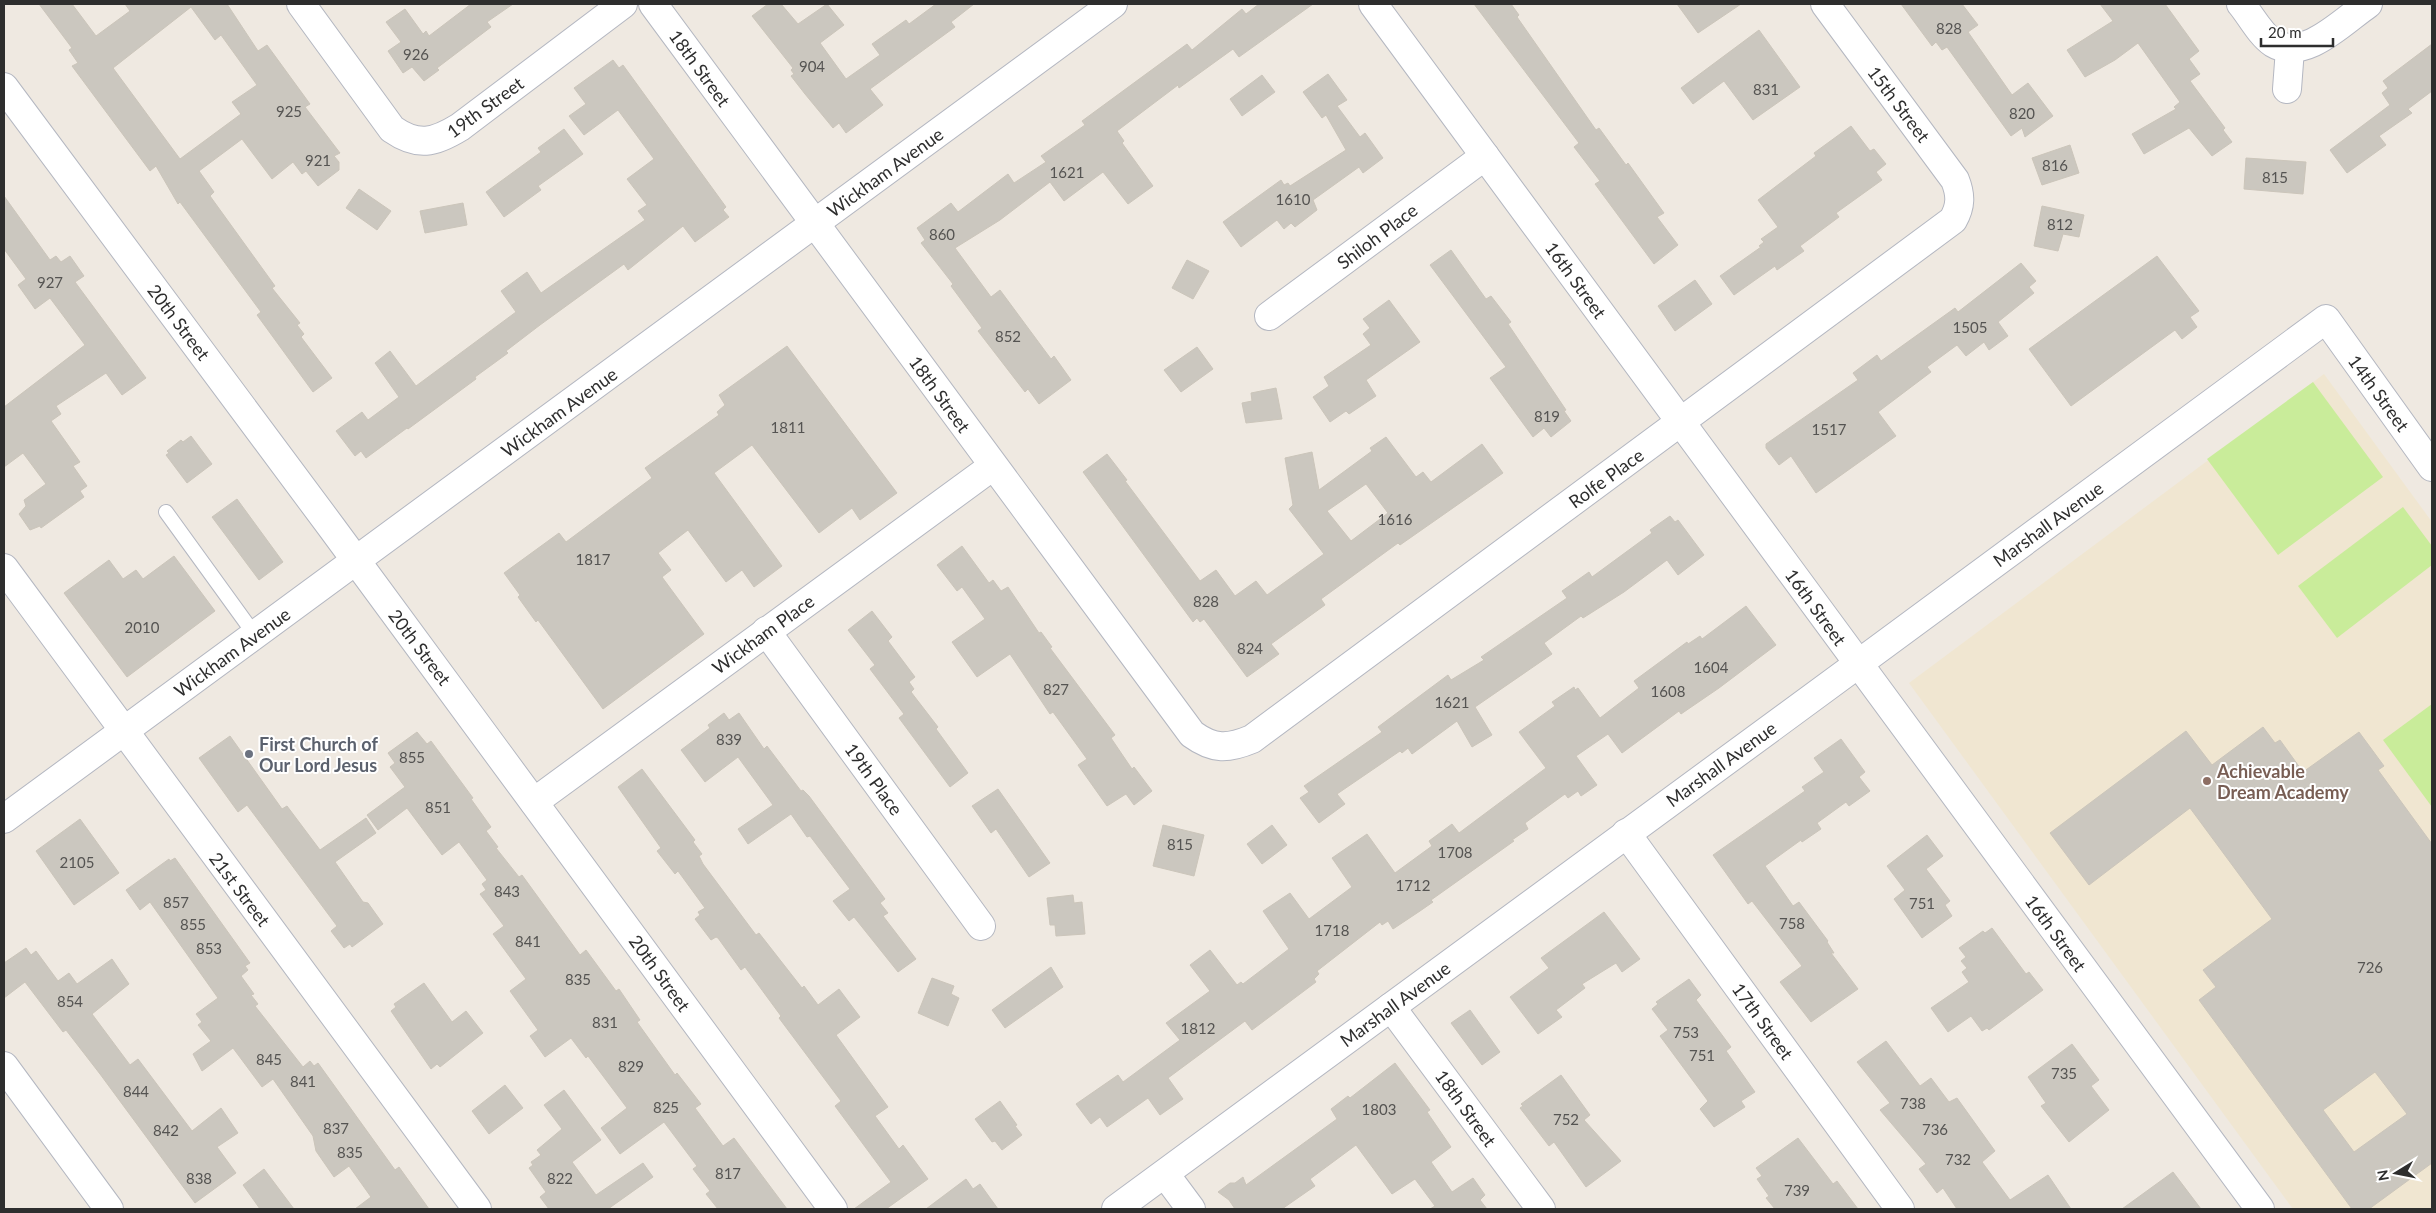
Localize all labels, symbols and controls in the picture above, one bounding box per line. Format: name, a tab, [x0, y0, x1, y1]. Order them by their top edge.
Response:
scale bar	[2261, 15, 2334, 47]
house number: 828	[1936, 19, 1962, 37]
text: 20 m	[2268, 23, 2302, 41]
street label: 18th Street	[665, 25, 735, 111]
house number: 926	[403, 45, 429, 63]
house number: 904	[799, 57, 825, 75]
street label: 15th Street	[1863, 62, 1935, 147]
street label: 19th Street	[442, 72, 528, 142]
house number: 831	[1753, 80, 1779, 98]
house number: 925	[276, 102, 302, 120]
house number: 820	[2009, 104, 2035, 122]
street label: Wickham Avenue	[823, 123, 947, 221]
house number: 921	[305, 151, 331, 169]
house number: 816	[2042, 156, 2068, 174]
house number: 1621	[1050, 163, 1084, 181]
house number: 815	[2262, 168, 2288, 186]
house number: 1610	[1276, 190, 1311, 208]
street label: Shiloh Place	[1332, 199, 1422, 273]
house number: 812	[2047, 215, 2073, 233]
house number: 860	[929, 225, 955, 243]
street label: 16th Street	[1541, 237, 1611, 323]
house number: 927	[37, 273, 63, 291]
street label: 20th Street	[143, 280, 215, 365]
house number: 1505	[1953, 318, 1987, 336]
house number: 852	[995, 327, 1021, 345]
street label: 14th Street	[2344, 350, 2414, 436]
street label: 18th Street	[905, 351, 975, 437]
street label: Wickham Avenue	[497, 363, 621, 461]
house number: 819	[1534, 407, 1560, 425]
house number: 1811	[771, 418, 805, 436]
house number: 1517	[1812, 420, 1847, 438]
street label: Rolfe Place	[1564, 443, 1648, 513]
street label: Marshall Avenue	[1989, 477, 2107, 571]
house number: 1616	[1378, 510, 1413, 528]
house number: 1817	[576, 550, 611, 568]
street label: 16th Street	[1781, 564, 1851, 650]
street label: Wickham Place	[708, 590, 818, 678]
house number: 828	[1193, 592, 1219, 610]
street label: Wickham Avenue	[170, 603, 294, 701]
street label: 20th Street	[384, 605, 456, 690]
house number: 2010	[125, 618, 160, 636]
house number: 824	[1237, 639, 1263, 657]
house number: 1604	[1694, 658, 1729, 676]
house number: 827	[1043, 680, 1069, 698]
house number: 1608	[1651, 682, 1685, 700]
house number: 1621	[1435, 693, 1469, 711]
street label: Marshall Avenue	[1662, 717, 1780, 811]
house number: 839	[716, 730, 742, 748]
place label: First Church of Our Lord Jesus	[259, 733, 378, 776]
street label: 19th Place	[840, 739, 908, 819]
marker: First Church of Our Lord Jesus	[243, 748, 255, 760]
house number: 855	[399, 748, 425, 766]
place label: Achievable Dream Academy	[2216, 760, 2349, 803]
marker: Achievable Dream Academy	[2201, 775, 2213, 787]
house number: 851	[425, 798, 451, 816]
house number: 815	[1167, 835, 1193, 853]
house number: 1708	[1438, 843, 1472, 861]
street label: 21st Street	[205, 848, 275, 931]
house number: 2105	[60, 853, 94, 871]
house number: 1712	[1396, 876, 1430, 894]
house number: 843	[494, 882, 520, 900]
street label: 16th Street	[2021, 890, 2091, 976]
house number: 857	[163, 893, 189, 911]
house number: 751	[1909, 894, 1935, 912]
house number: 758	[1779, 914, 1805, 932]
house number: 855	[180, 915, 206, 933]
house number: 1718	[1315, 921, 1349, 939]
street label: 20th Street	[625, 930, 695, 1016]
house number: 841	[515, 932, 541, 950]
house number: 853	[196, 939, 222, 957]
street label: Marshall Avenue	[1336, 957, 1454, 1051]
house number: 726	[2357, 958, 2383, 976]
house number: 835	[565, 970, 591, 988]
street label: 17th Street	[1728, 978, 1798, 1064]
house number: 854	[57, 992, 83, 1010]
house number: 831	[592, 1013, 618, 1031]
house number: 1812	[1181, 1019, 1215, 1037]
house number: 753	[1673, 1023, 1699, 1041]
house number: 751	[1689, 1046, 1715, 1064]
house number: 845	[256, 1050, 282, 1068]
house number: 829	[618, 1057, 644, 1075]
house number: 735	[2051, 1064, 2077, 1082]
street label: 18th Street	[1431, 1065, 1501, 1151]
house number: 841	[290, 1072, 316, 1090]
house number: 844	[123, 1082, 149, 1100]
house number: 738	[1900, 1094, 1926, 1112]
house number: 825	[653, 1098, 679, 1116]
house number: 1803	[1362, 1100, 1396, 1118]
house number: 752	[1553, 1110, 1579, 1128]
house number: 837	[323, 1119, 349, 1137]
house number: 736	[1922, 1120, 1948, 1138]
house number: 842	[153, 1121, 179, 1139]
house number: 835	[337, 1143, 363, 1161]
north arrow	[2371, 1148, 2421, 1198]
house number: 732	[1945, 1150, 1971, 1168]
house number: 817	[715, 1164, 741, 1182]
house number: 838	[186, 1169, 212, 1187]
house number: 822	[547, 1169, 573, 1187]
text: N	[2373, 1169, 2392, 1182]
house number: 739	[1784, 1181, 1810, 1199]

